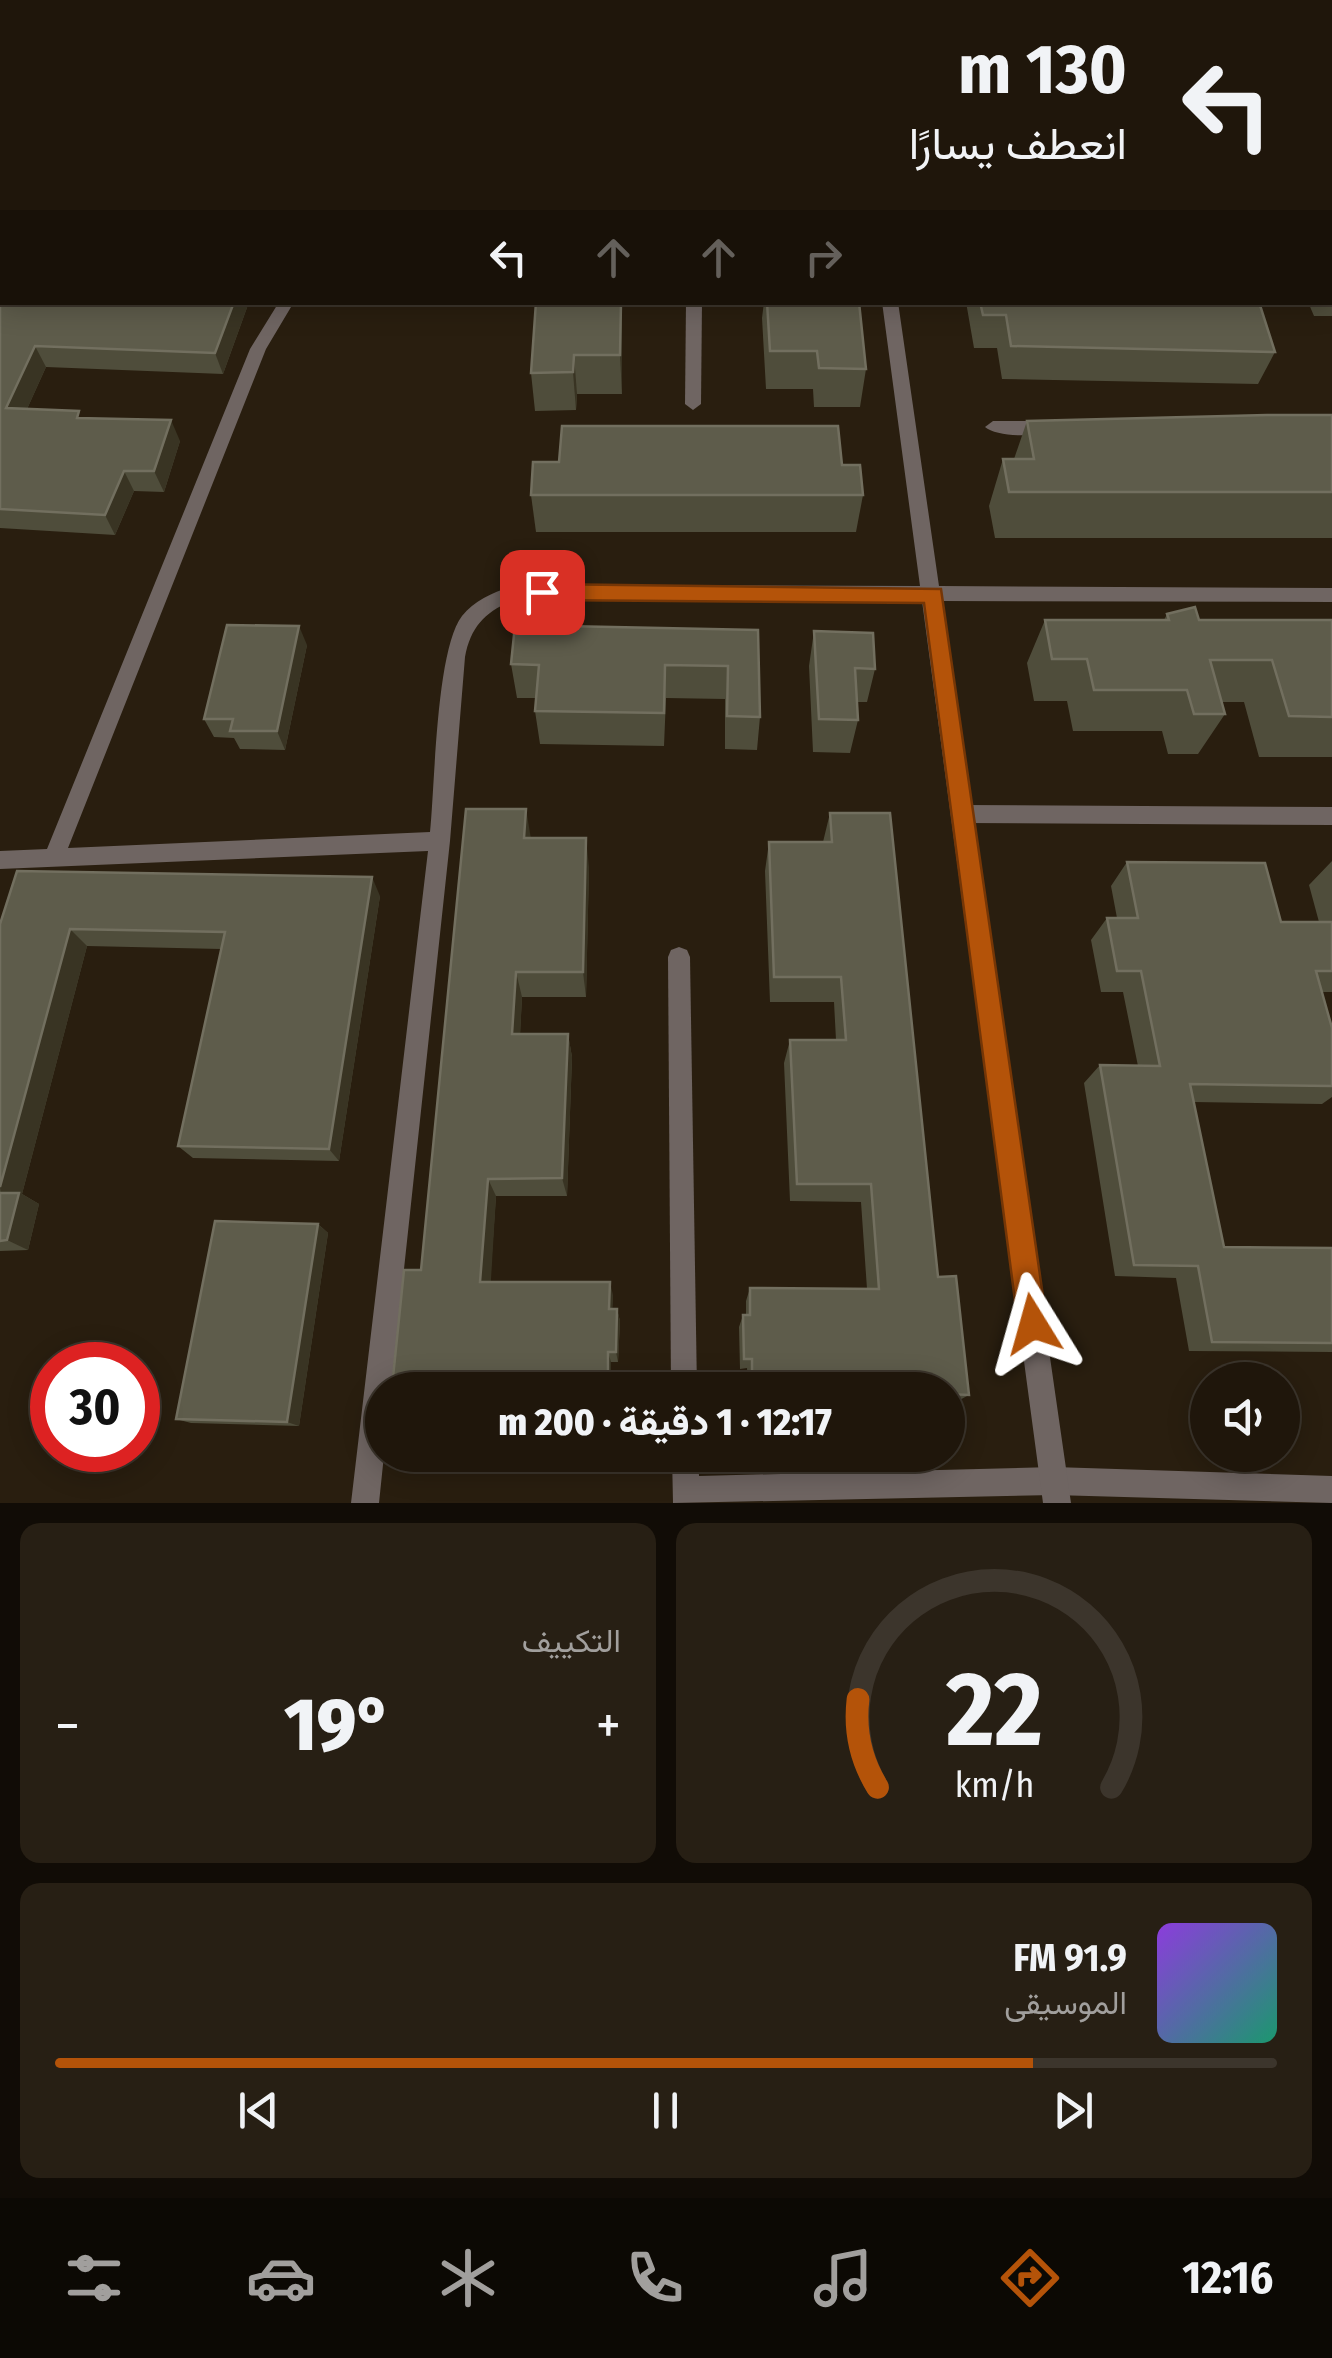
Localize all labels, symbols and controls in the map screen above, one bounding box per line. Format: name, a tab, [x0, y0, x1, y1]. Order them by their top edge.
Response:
text: 130 m	[958, 28, 1127, 112]
icon: left	[1162, 40, 1292, 170]
text: انعطف يسارًا	[909, 117, 1127, 171]
icon: left	[481, 230, 536, 285]
icon: ahead	[586, 230, 641, 285]
icon: ahead	[691, 230, 746, 285]
icon: right	[796, 230, 851, 285]
pin	[500, 550, 585, 635]
icon: arrive	[515, 565, 570, 620]
position arrow	[981, 1272, 1085, 1376]
speed limit sign: 30	[30, 1342, 160, 1472]
map controls	[1190, 1362, 1300, 1472]
button: sound	[1190, 1362, 1300, 1472]
text: 12:17 · 1 دقيقة · 200 m	[498, 1399, 832, 1445]
text: التكييف	[522, 1622, 621, 1660]
text: 22	[945, 1648, 1042, 1773]
text: 19°	[284, 1680, 391, 1770]
text: −	[55, 1693, 80, 1759]
text: +	[596, 1693, 621, 1759]
text: km/h	[954, 1764, 1034, 1806]
text: 91.9 FM	[1013, 1935, 1127, 1981]
text: الموسيقى	[1004, 1984, 1127, 2022]
icon: previous	[231, 2083, 286, 2138]
icon: pause	[638, 2083, 693, 2138]
icon: next	[1046, 2083, 1101, 2138]
icon: filters	[59, 2243, 129, 2313]
icon: car	[246, 2243, 316, 2313]
icon: climate	[433, 2243, 503, 2313]
icon: phone	[620, 2243, 690, 2313]
icon: music	[808, 2243, 878, 2313]
icon: directions	[995, 2243, 1065, 2313]
text: 12:16	[1182, 2251, 1273, 2305]

